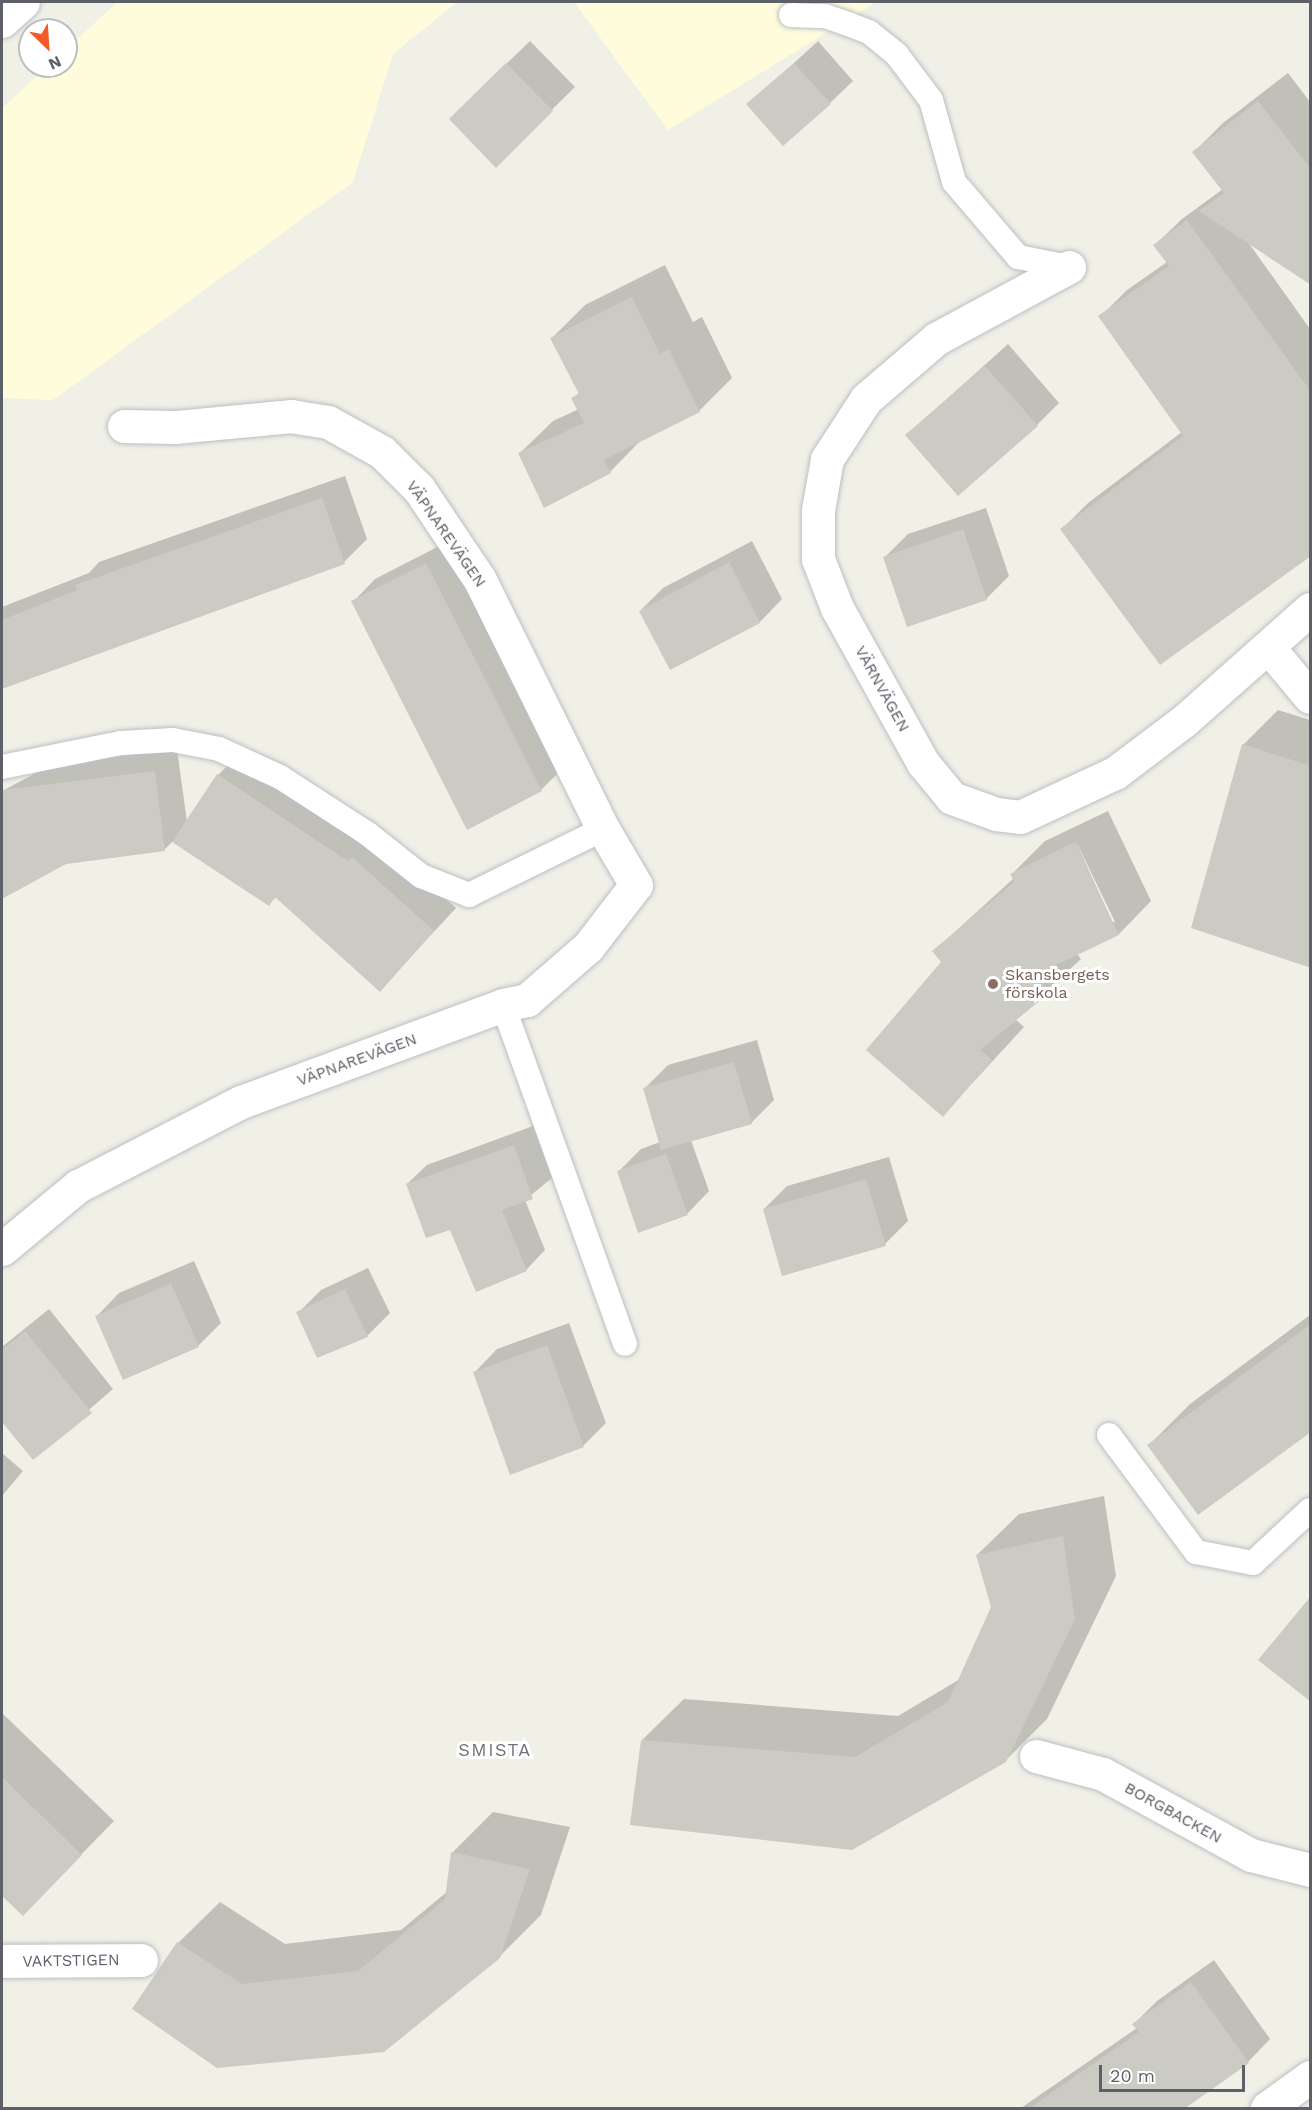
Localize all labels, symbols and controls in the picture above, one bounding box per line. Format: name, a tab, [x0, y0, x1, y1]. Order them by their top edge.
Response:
north arrow	[18, 18, 78, 78]
text: N	[46, 52, 64, 74]
street label: VÄPNAREVÄGEN	[402, 477, 490, 591]
street label: VÄRNVÄGEN	[850, 643, 914, 735]
place label: Skansbergets förskola	[1005, 965, 1110, 1003]
marker: Skansbergets förskola	[986, 977, 1000, 991]
street label: VÄPNAREVÄGEN	[295, 1029, 419, 1091]
district label: SMISTA	[458, 1739, 532, 1761]
street label: BORGBACKEN	[1121, 1778, 1225, 1848]
street label: VAKTSTIGEN	[22, 1951, 120, 1971]
scale bar	[1102, 2053, 1248, 2091]
text: 20 m	[1110, 2065, 1155, 2086]

